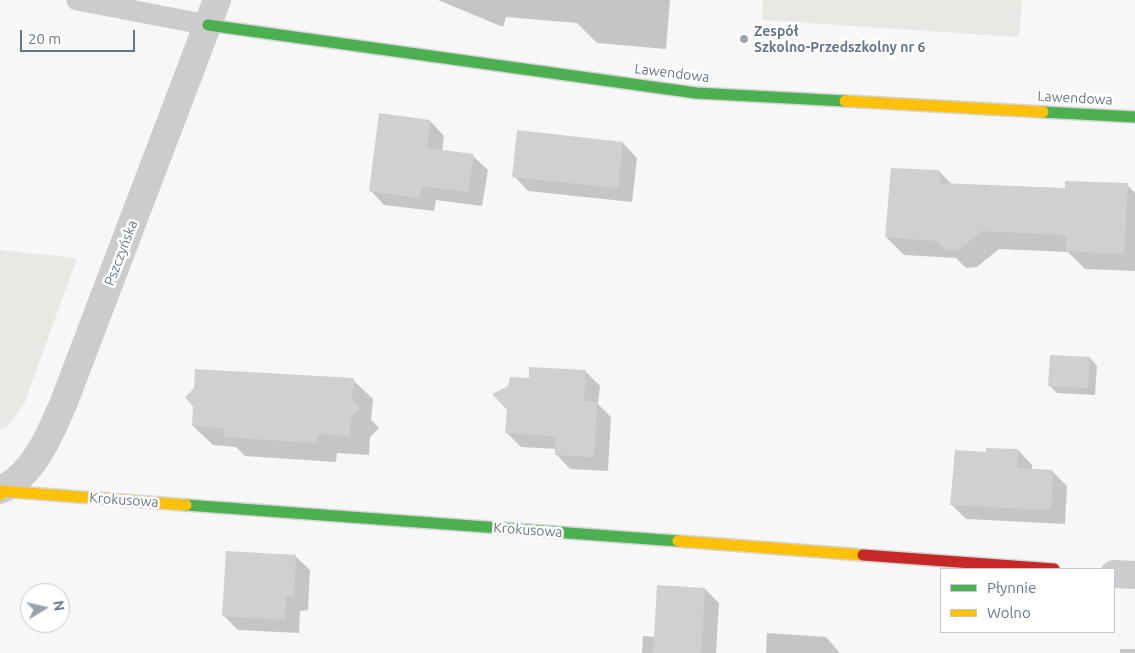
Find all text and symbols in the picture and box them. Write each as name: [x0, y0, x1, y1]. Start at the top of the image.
scale bar: [22, 20, 138, 52]
place label: Zespół Szkolno-Przedszkolny nr 6: [754, 23, 925, 56]
text: 20 m: [28, 30, 61, 47]
marker: Zespół Szkolno-Przedszkolny nr 6: [738, 33, 750, 45]
street label: Lawendowa: [634, 60, 710, 86]
street label: Lawendowa: [1037, 88, 1113, 108]
street label: Pszczyńska: [101, 218, 141, 288]
street label: Krokusowa: [89, 489, 159, 511]
street label: Krokusowa: [493, 519, 563, 541]
legend: [940, 568, 1115, 633]
text: Płynnie: [987, 579, 1036, 596]
north arrow: [20, 583, 70, 633]
text: N: [50, 599, 68, 612]
text: Wolno: [987, 604, 1031, 621]

